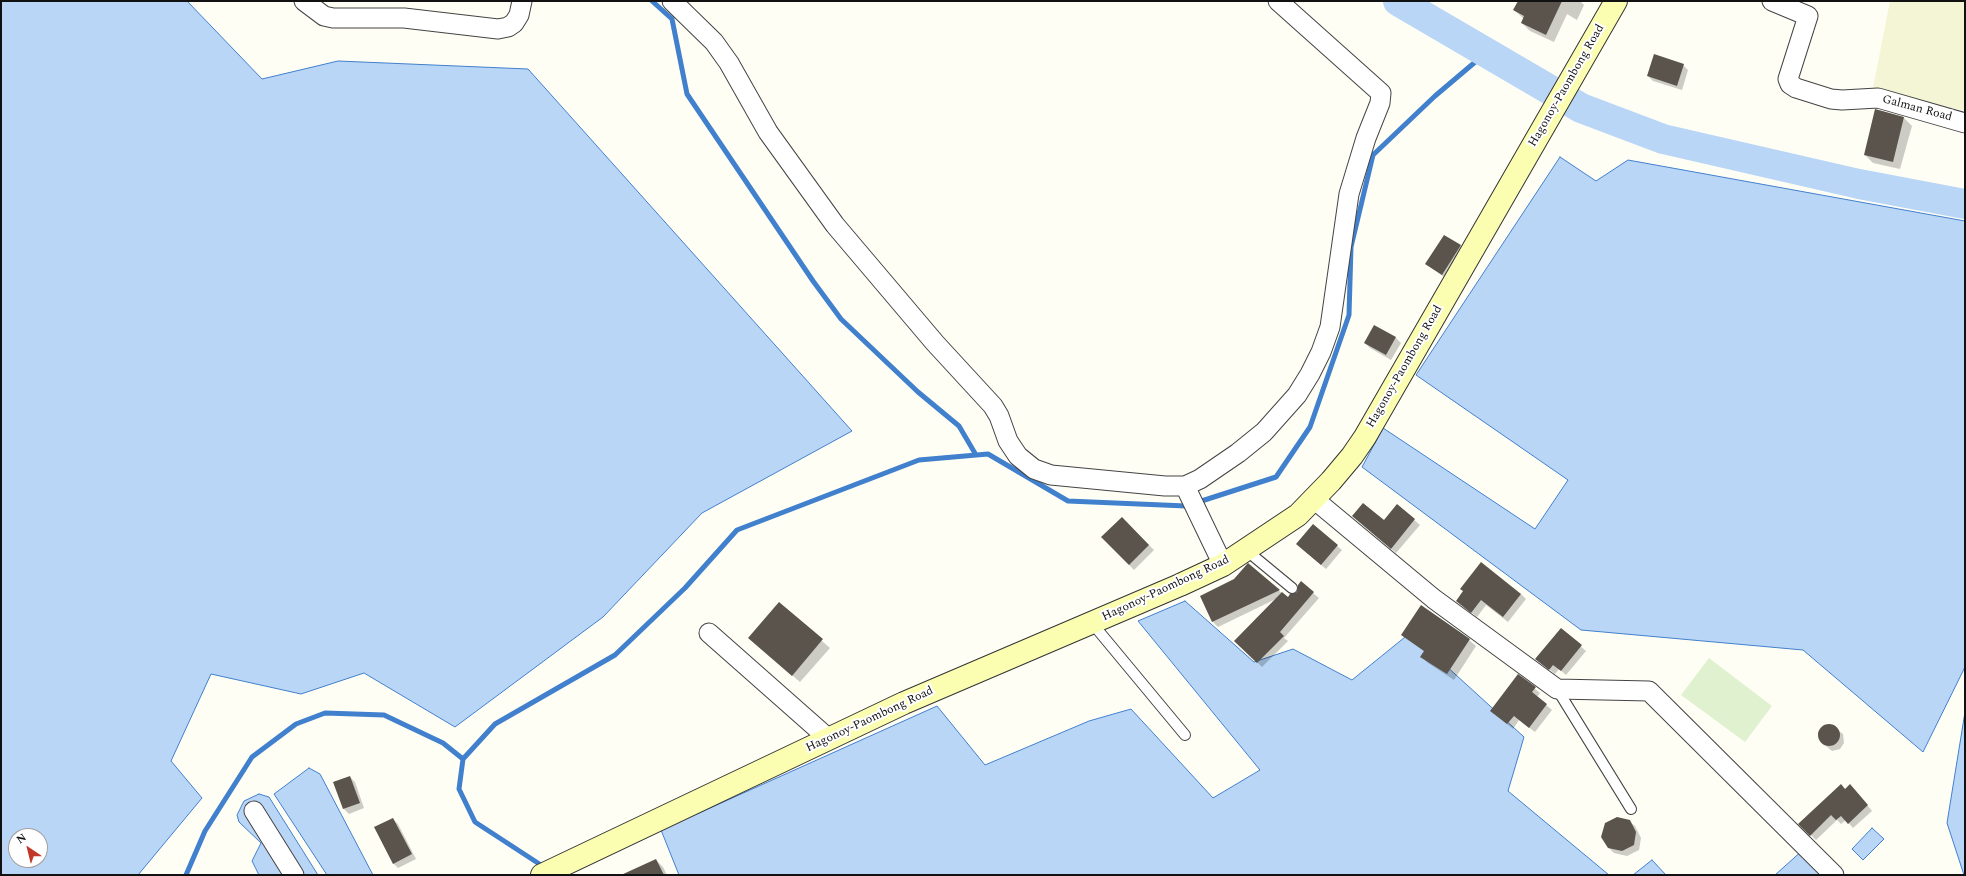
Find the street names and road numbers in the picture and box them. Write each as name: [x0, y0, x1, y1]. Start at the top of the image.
street label: Hagonoy-Paombong Road: [1526, 22, 1608, 150]
street label: Galman Road: [1881, 93, 1953, 125]
street label: Hagonoy-Paombong Road: [1364, 303, 1446, 431]
street label: Hagonoy-Paombong Road: [1100, 553, 1232, 625]
street label: Hagonoy-Paombong Road: [804, 684, 936, 756]

